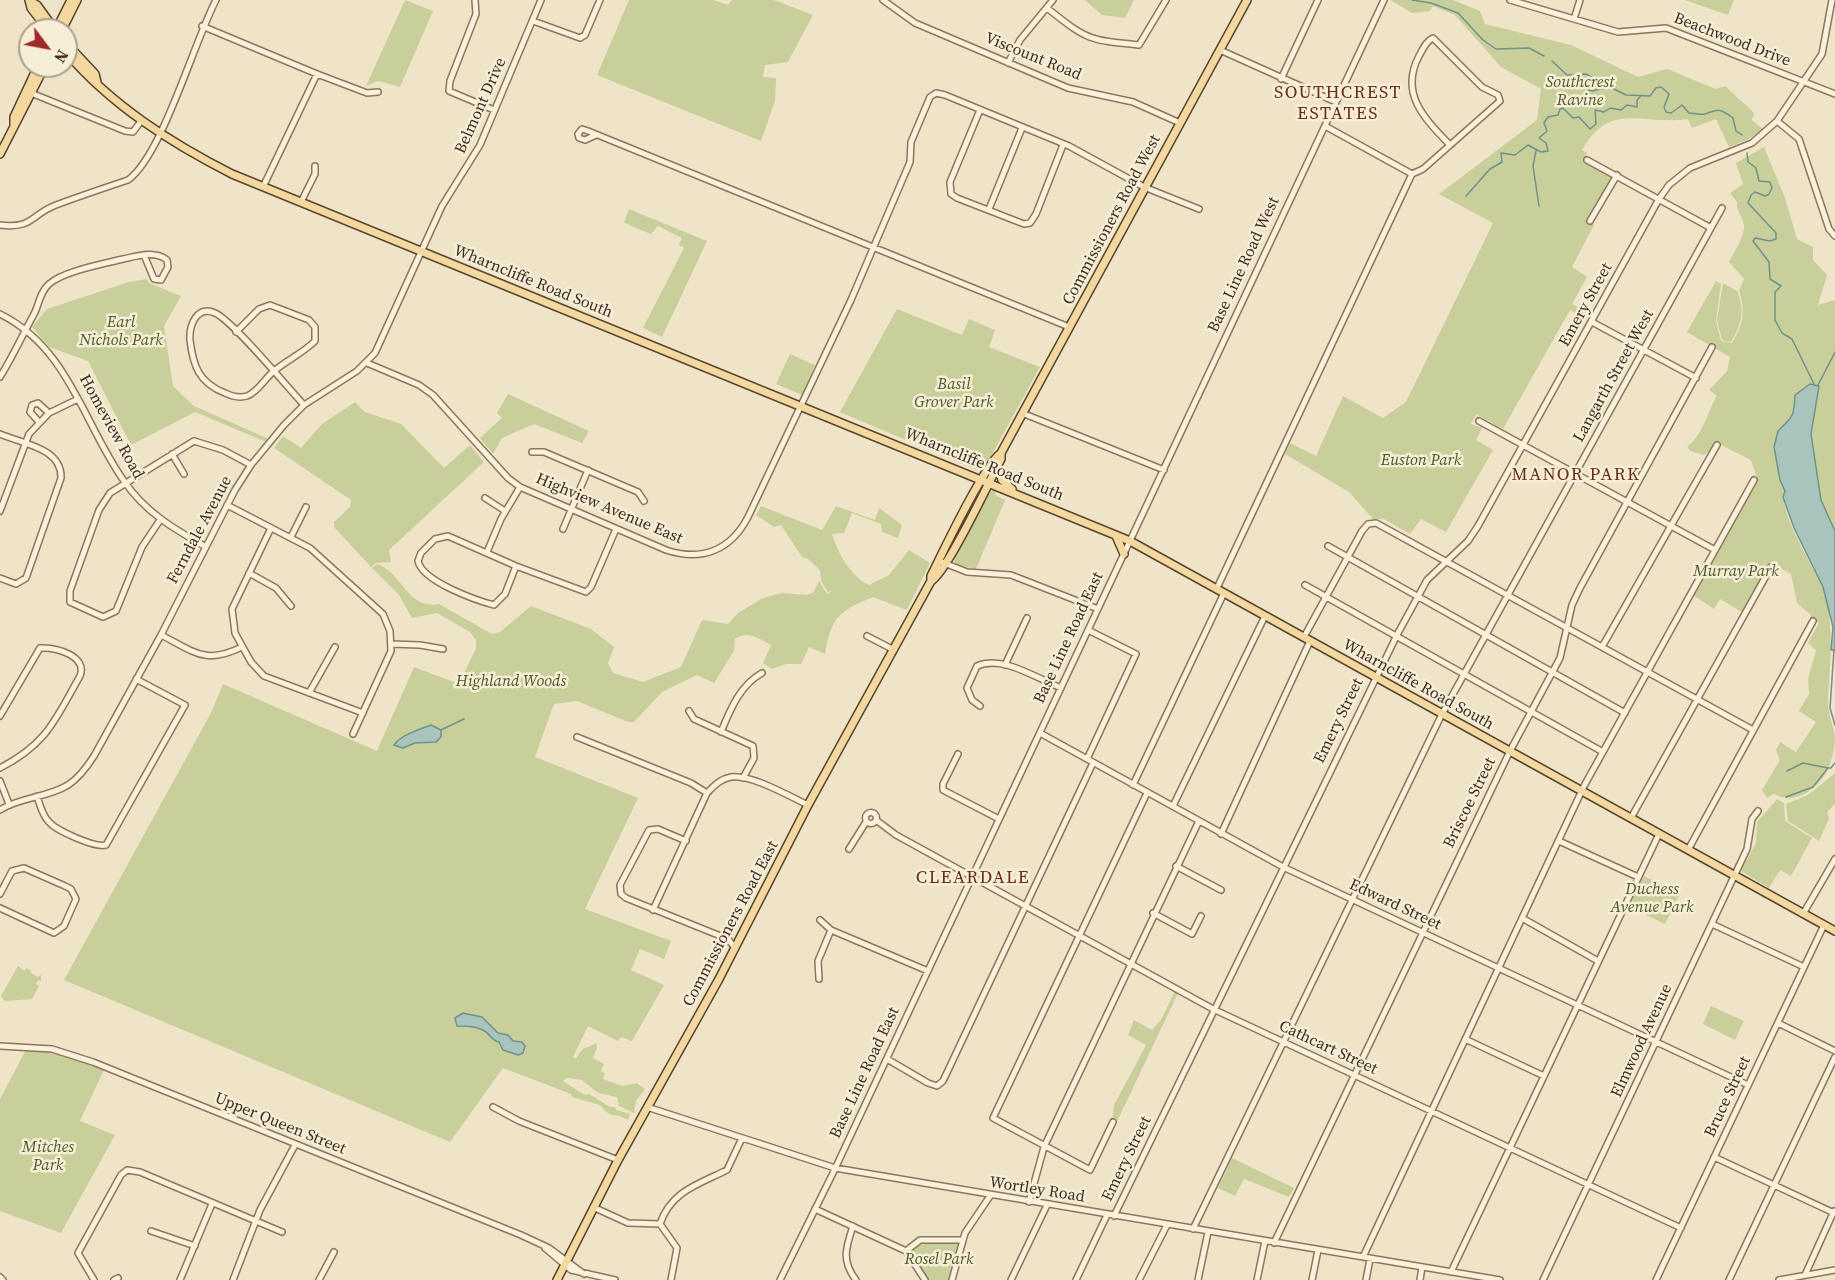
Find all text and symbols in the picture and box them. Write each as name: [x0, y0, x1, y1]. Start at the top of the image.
street label: Beachwood Drive: [1671, 9, 1793, 71]
north arrow: [18, 18, 78, 78]
street label: Viscount Road: [982, 29, 1084, 85]
text: N: [49, 46, 74, 67]
street label: Belmont Drive: [451, 55, 511, 157]
park label: Southcrest Ravine: [1546, 73, 1614, 111]
district label: SOUTHCREST ESTATES: [1274, 82, 1402, 124]
street label: Commissioners Road West: [1059, 132, 1165, 308]
street label: Base Line Road West: [1204, 194, 1284, 336]
street label: Wharncliffe Road South: [451, 241, 615, 323]
street label: Emery Street: [1555, 260, 1617, 350]
street label: Langarth Street West: [1570, 306, 1658, 446]
park label: Earl Nichols Park: [79, 313, 163, 351]
street label: Homeview Road: [74, 371, 148, 483]
park label: Basil Grover Park: [914, 375, 994, 413]
street label: Wharncliffe Road South: [902, 424, 1066, 506]
park label: Euston Park: [1381, 451, 1461, 471]
district label: MANOR PARK: [1511, 464, 1641, 486]
street label: Highview Avenue East: [533, 469, 685, 549]
street label: Ferndale Avenue: [163, 473, 237, 587]
park label: Murray Park: [1693, 562, 1779, 582]
street label: Base Line Road East: [1030, 569, 1108, 707]
street label: Wharncliffe Road South: [1339, 635, 1497, 735]
park label: Highland Woods: [456, 672, 566, 692]
street label: Emery Street: [1310, 675, 1368, 767]
street label: Briscoe Street: [1440, 755, 1500, 851]
street label: Commissioners Road East: [679, 838, 783, 1010]
district label: CLEARDALE: [916, 867, 1030, 889]
street label: Edward Street: [1346, 875, 1444, 935]
park label: Duchess Avenue Park: [1611, 880, 1693, 918]
street label: Elmwood Avenue: [1607, 981, 1677, 1101]
street label: Base Line Road East: [826, 1004, 904, 1142]
street label: Cathcart Street: [1276, 1017, 1380, 1079]
street label: Bruce Street: [1701, 1053, 1755, 1141]
street label: Upper Queen Street: [212, 1089, 348, 1159]
street label: Emery Street: [1098, 1113, 1156, 1205]
park label: Mitches Park: [22, 1138, 74, 1176]
street label: Wortley Road: [988, 1173, 1086, 1207]
park label: Rosel Park: [905, 1250, 973, 1270]

